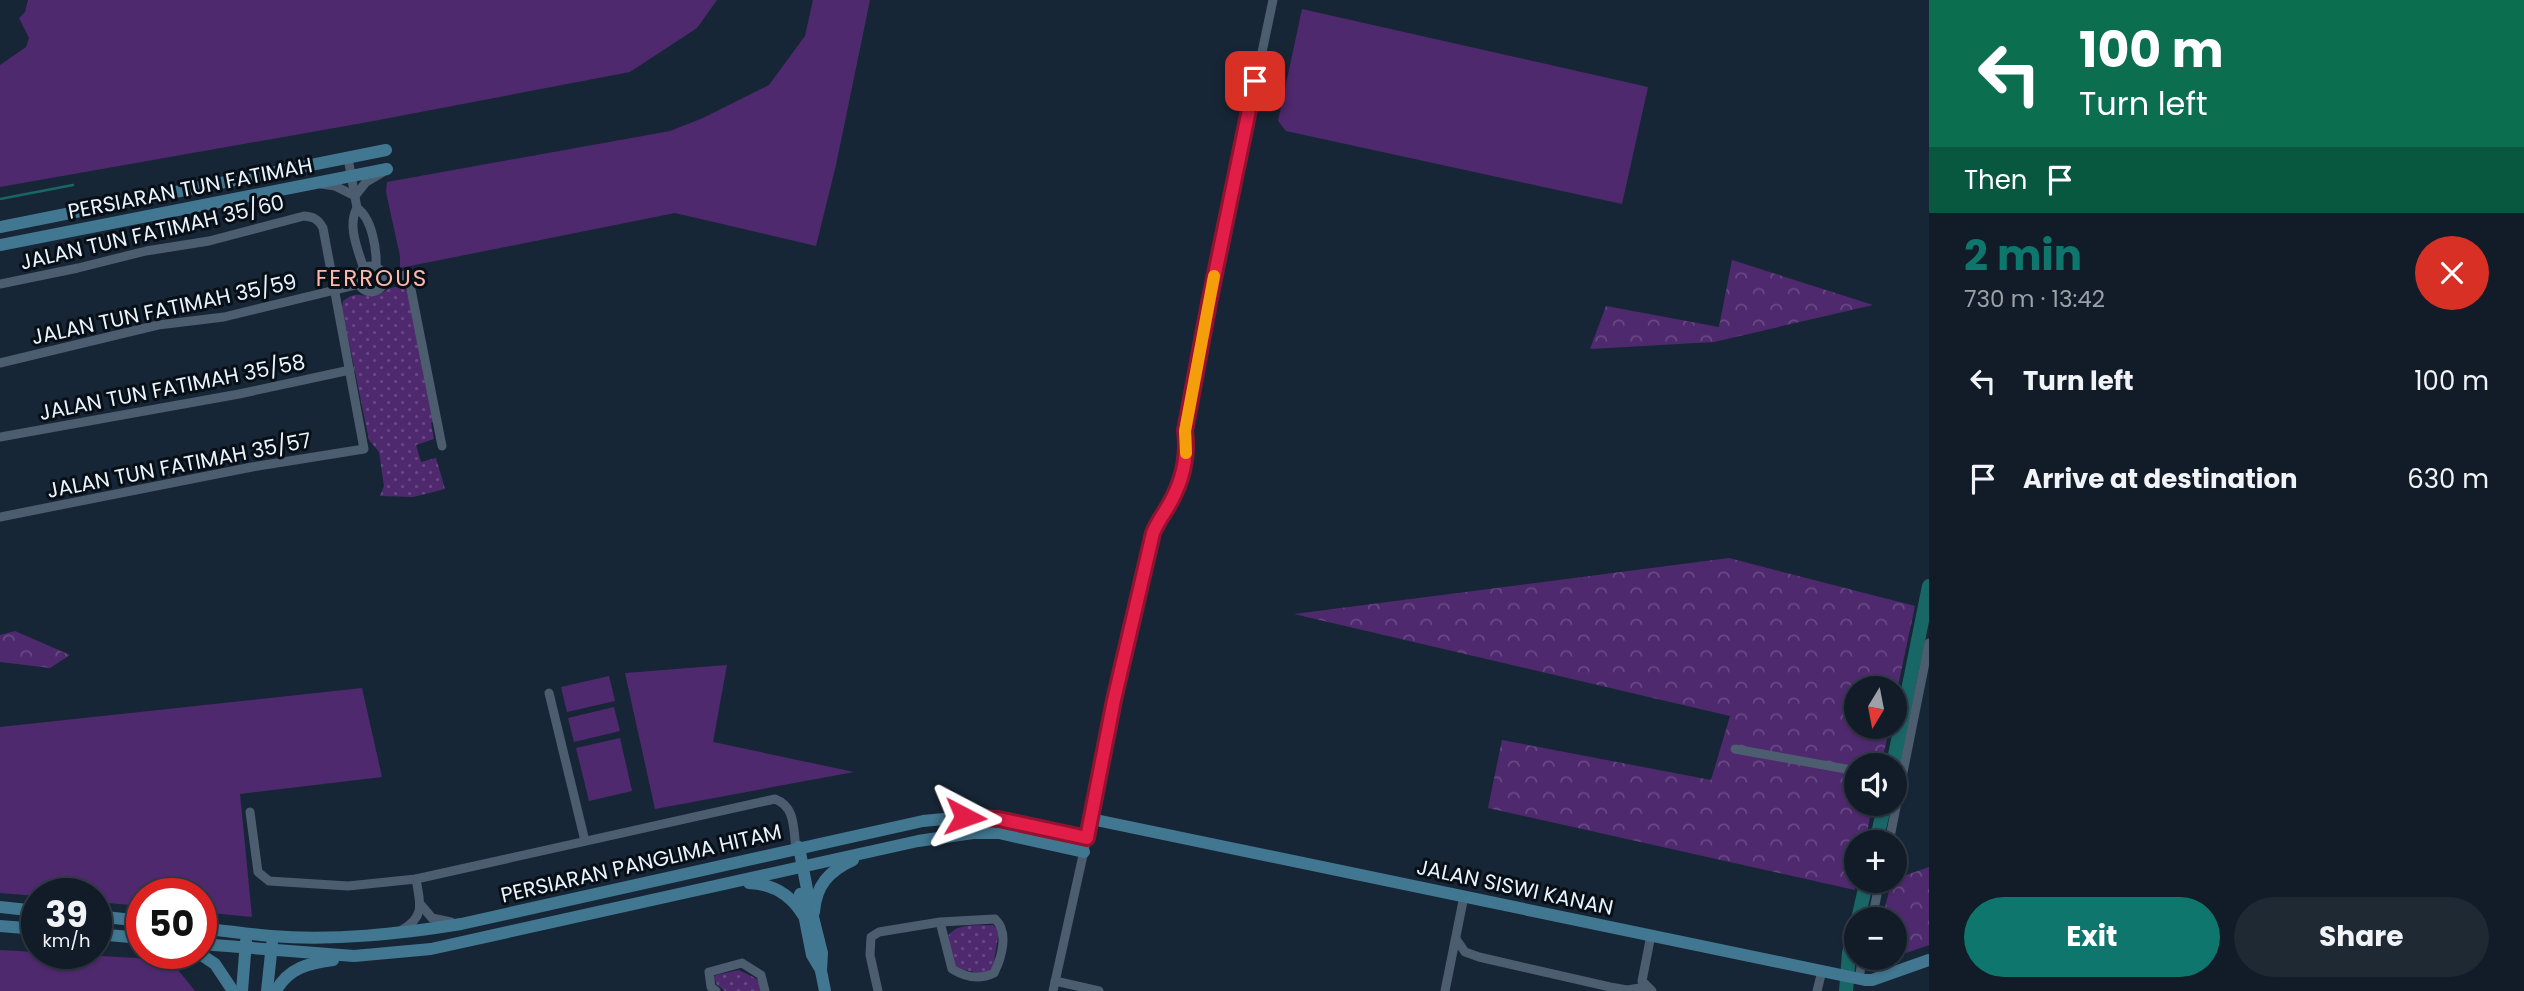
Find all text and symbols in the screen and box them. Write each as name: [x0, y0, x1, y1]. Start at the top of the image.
text: 100 m: [2079, 16, 2224, 84]
icon: left: [1964, 28, 2055, 119]
pin: [1225, 51, 1285, 111]
icon: arrive: [1236, 62, 1274, 100]
text: Turn left: [2079, 81, 2208, 126]
street label: PERSIARAN TUN FATIMAH: [65, 150, 315, 226]
icon: arrive: [2041, 161, 2079, 199]
text: Then: [1964, 162, 2027, 198]
street label: JALAN TUN FATIMAH 35/60: [17, 187, 287, 277]
text: 2 min: [1964, 226, 2082, 285]
button: close: [2415, 236, 2489, 310]
district label: FERROUS: [316, 262, 428, 294]
street label: JALAN TUN FATIMAH 35/59: [29, 267, 299, 351]
text: 730 m · 13:42: [1964, 283, 2105, 315]
street label: JALAN TUN FATIMAH 35/58: [37, 347, 307, 427]
icon: left: [1964, 362, 2002, 400]
text: Turn left: [2023, 363, 2134, 399]
text: 100 m: [2414, 363, 2489, 399]
street label: JALAN TUN FATIMAH 35/57: [44, 425, 314, 505]
icon: arrive: [1964, 460, 2002, 498]
text: Arrive at destination: [2023, 461, 2298, 497]
text: 630 m: [2407, 461, 2489, 497]
north arrow: [1844, 676, 1908, 738]
map controls: [1844, 676, 1907, 970]
button: sound: [1844, 753, 1907, 816]
position arrow: [928, 780, 1002, 854]
street label: PERSIARAN PANGLIMA HITAM: [498, 817, 784, 909]
button: +: [1844, 830, 1907, 893]
street label: JALAN SISWI KANAN: [1414, 852, 1616, 922]
speed limit sign: 50: [126, 878, 217, 969]
text: 39: [45, 890, 88, 939]
button: Exit: [1964, 897, 2220, 977]
button: Share: [2234, 897, 2489, 977]
button: −: [1844, 907, 1907, 970]
text: km/h: [43, 928, 90, 953]

